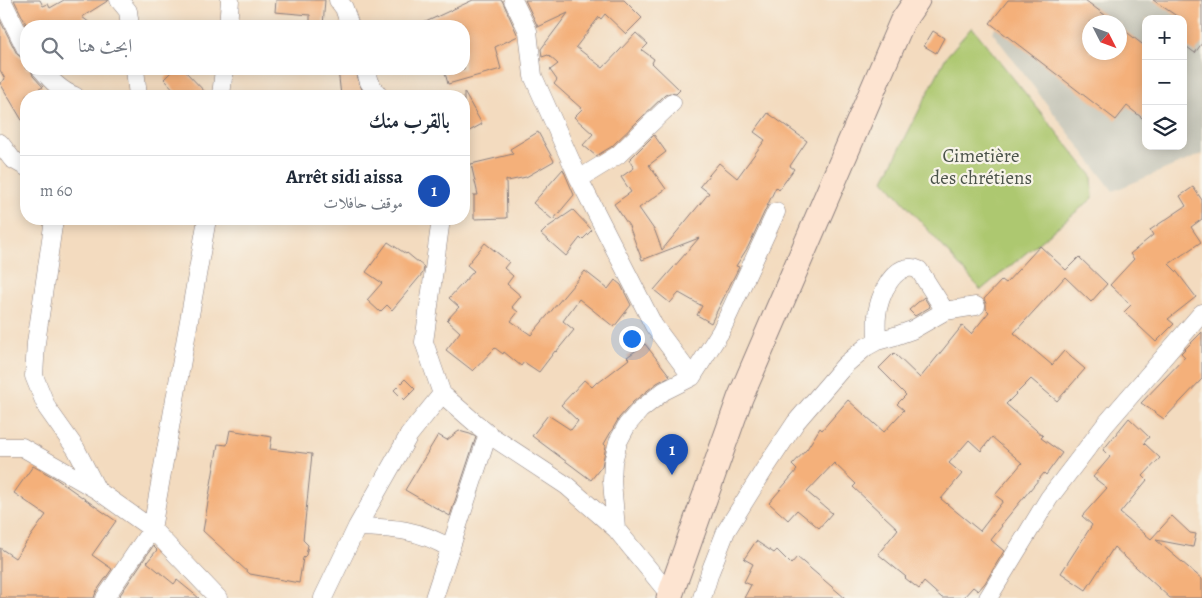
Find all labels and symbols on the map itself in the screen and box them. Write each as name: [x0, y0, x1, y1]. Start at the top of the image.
north arrow: [1082, 15, 1127, 60]
park label: Cimetière des chrétiens: [930, 143, 1032, 191]
your location: [619, 326, 645, 352]
pin: 1: [656, 434, 688, 475]

